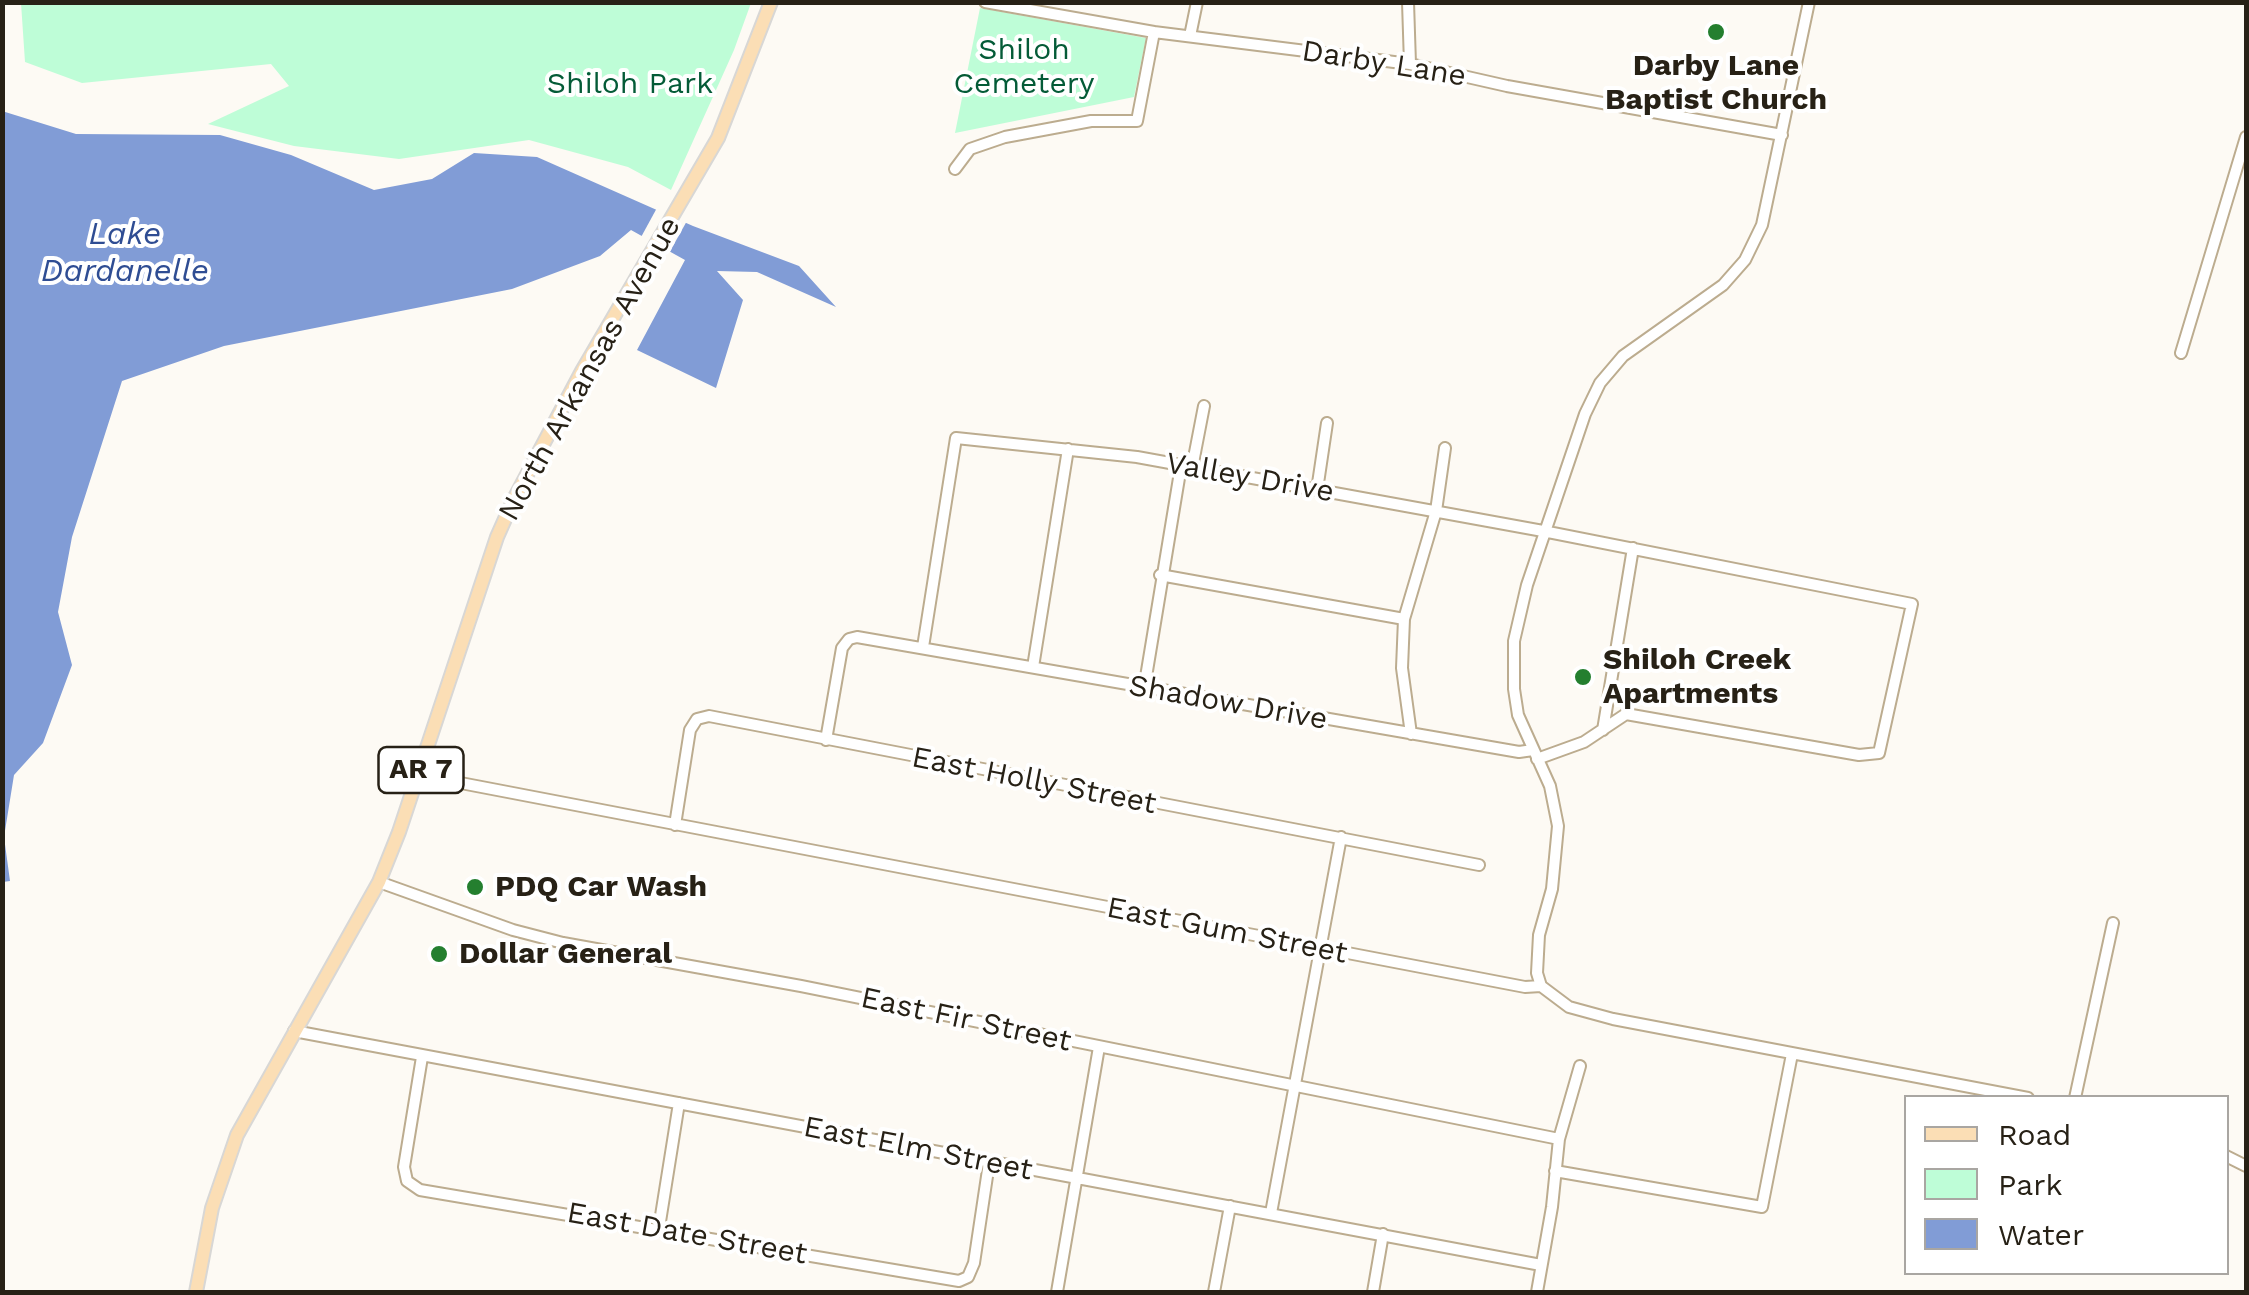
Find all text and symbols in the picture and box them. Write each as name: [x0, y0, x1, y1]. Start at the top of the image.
marker: Darby Lane Baptist Church: [1705, 21, 1727, 43]
park label: Shiloh Cemetery: [954, 32, 1094, 102]
street label: Darby Lane: [1299, 33, 1469, 95]
place label: Darby Lane Baptist Church: [1605, 48, 1827, 118]
park label: Shiloh Park: [547, 66, 713, 102]
street label: North Arkansas Avenue: [491, 211, 689, 527]
water label: Lake Dardanelle: [41, 216, 209, 291]
street label: Valley Drive: [1163, 446, 1337, 510]
place label: Shiloh Creek Apartments: [1603, 642, 1791, 712]
marker: Shiloh Creek Apartments: [1572, 666, 1594, 688]
street label: Shadow Drive: [1126, 668, 1330, 738]
street label: East Holly Street: [909, 740, 1159, 822]
road number: AR 7: [378, 747, 464, 793]
place label: PDQ Car Wash: [495, 869, 707, 905]
marker: PDQ Car Wash: [464, 876, 486, 898]
street label: East Gum Street: [1104, 890, 1350, 972]
place label: Dollar General: [459, 936, 672, 972]
marker: Dollar General: [428, 943, 450, 965]
street label: East Fir Street: [858, 980, 1074, 1060]
legend: [1904, 1095, 2229, 1275]
street label: East Elm Street: [801, 1109, 1035, 1189]
text: Road: [1998, 1117, 2071, 1152]
text: Park: [1998, 1167, 2063, 1202]
street label: East Date Street: [564, 1195, 810, 1273]
text: Water: [1998, 1217, 2084, 1252]

